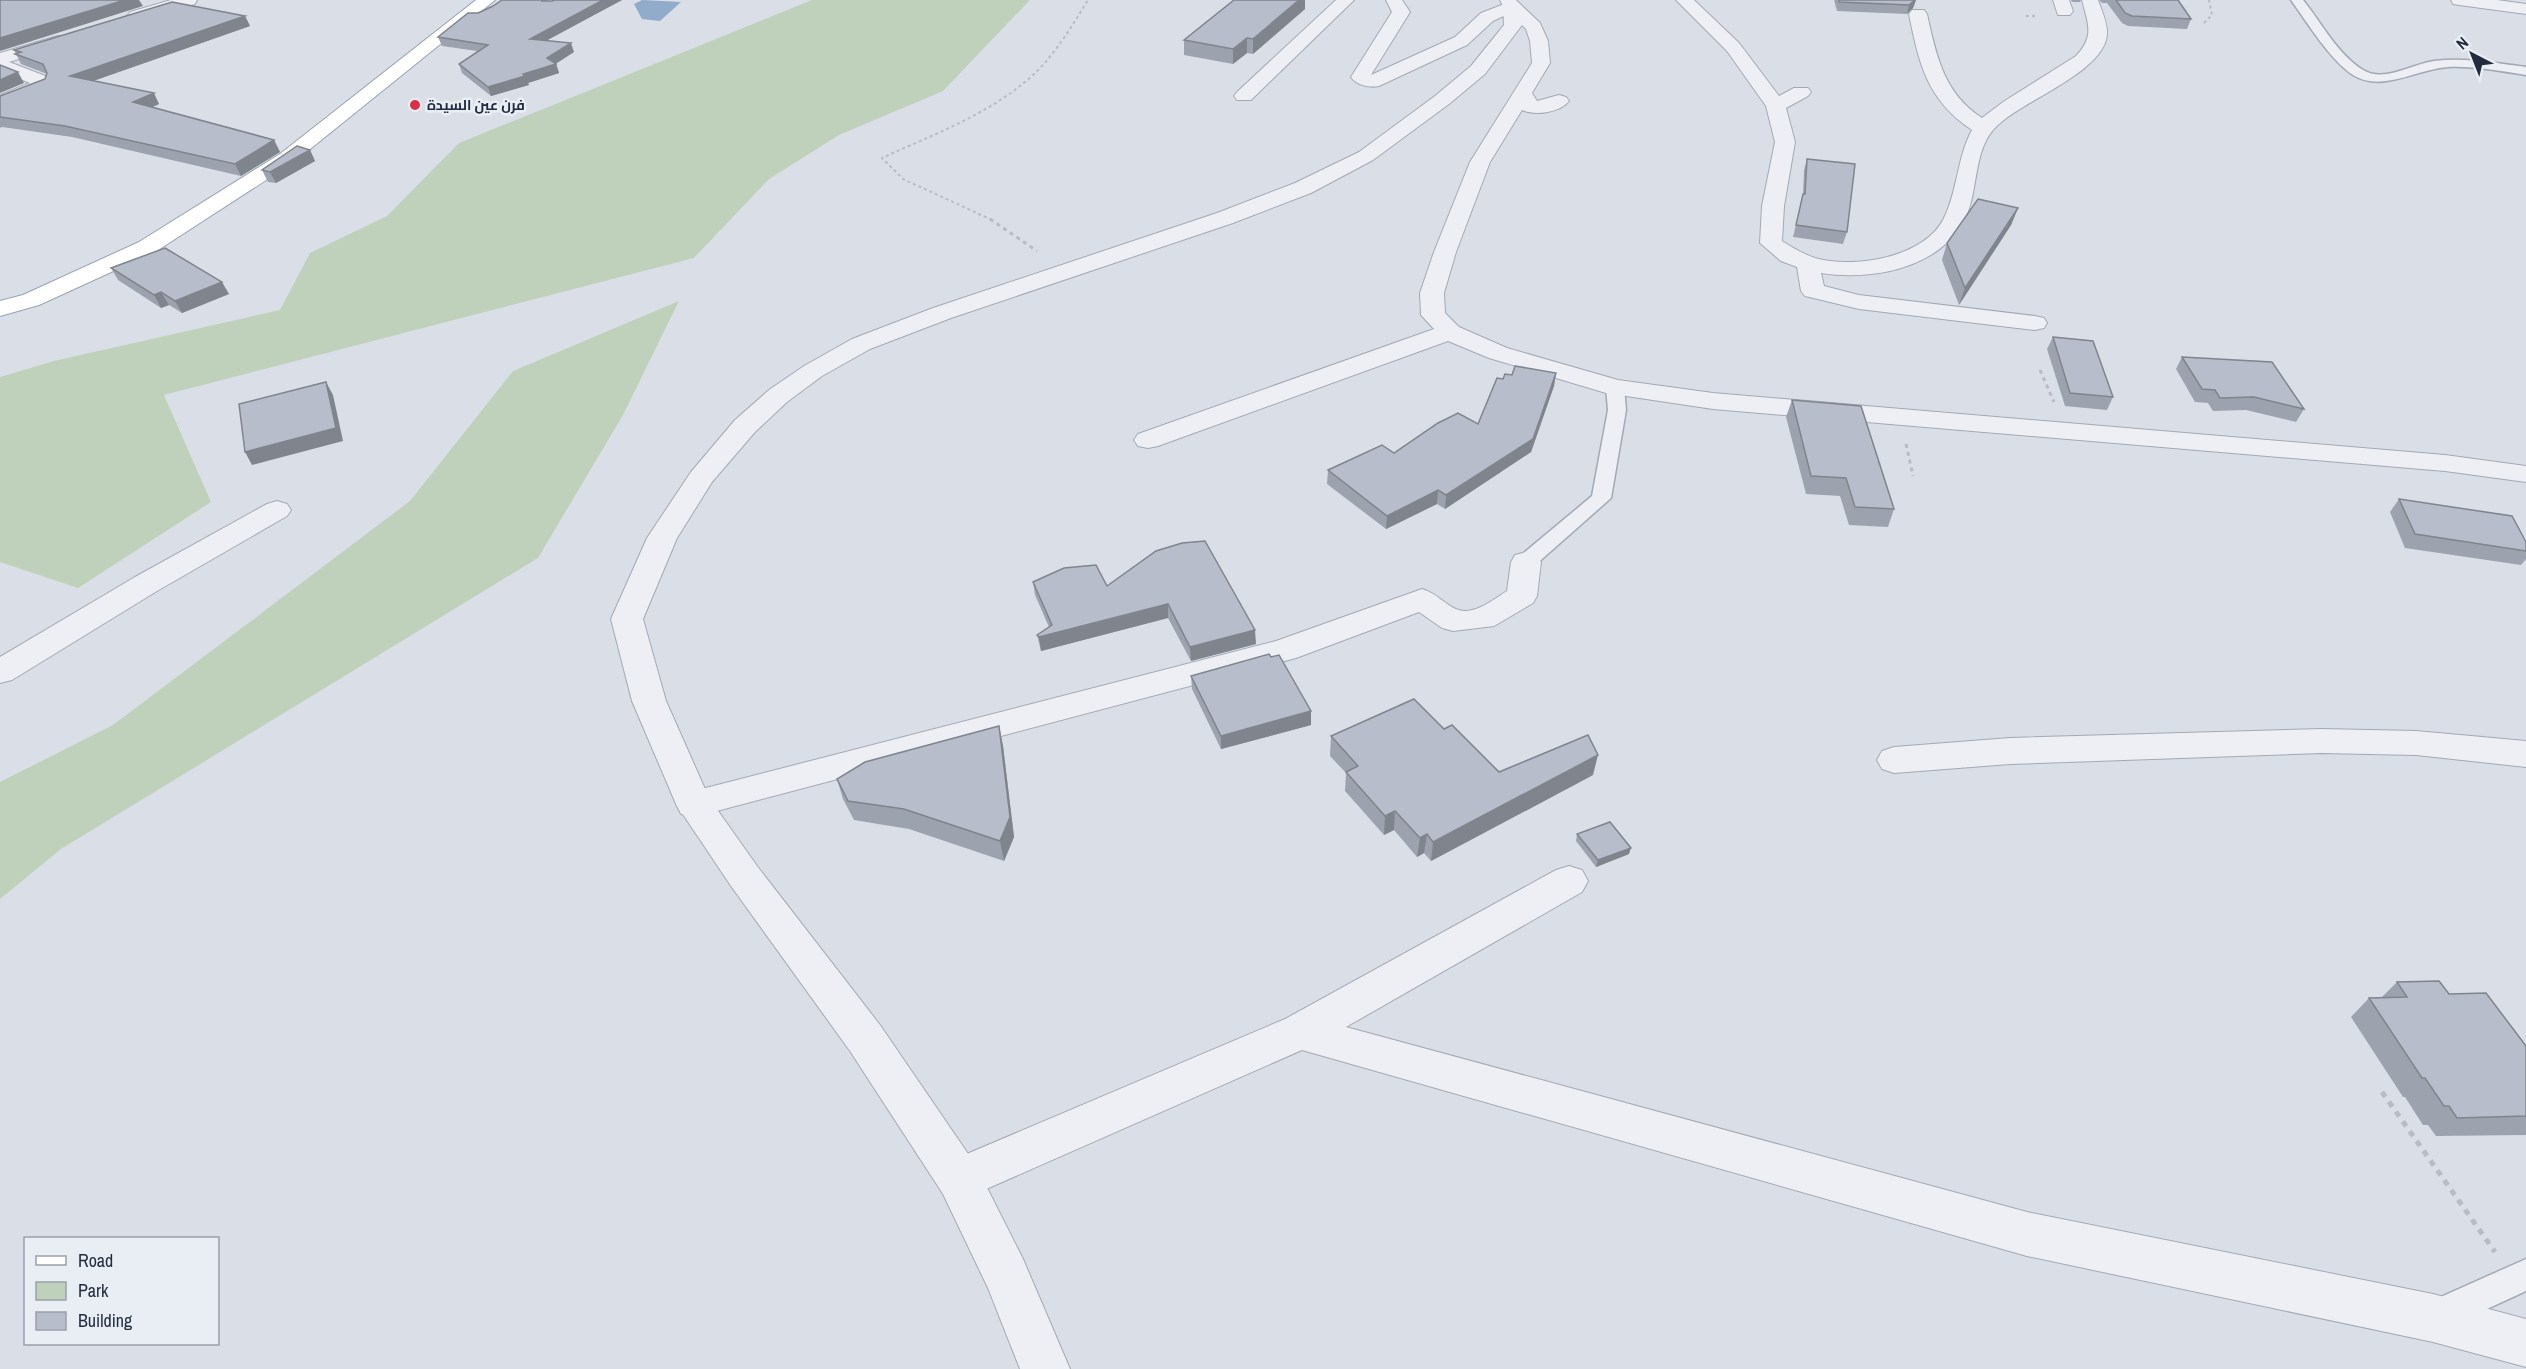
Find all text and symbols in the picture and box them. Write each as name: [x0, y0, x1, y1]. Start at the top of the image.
north arrow: [2442, 24, 2502, 84]
text: N: [2451, 32, 2473, 54]
place label: فرن عين السيدة: [427, 96, 525, 114]
marker: فرن عين السيدة: [408, 98, 422, 112]
legend: [24, 1237, 219, 1345]
text: Road: [78, 1248, 113, 1273]
text: Park: [78, 1278, 109, 1303]
text: Building: [78, 1308, 133, 1333]

